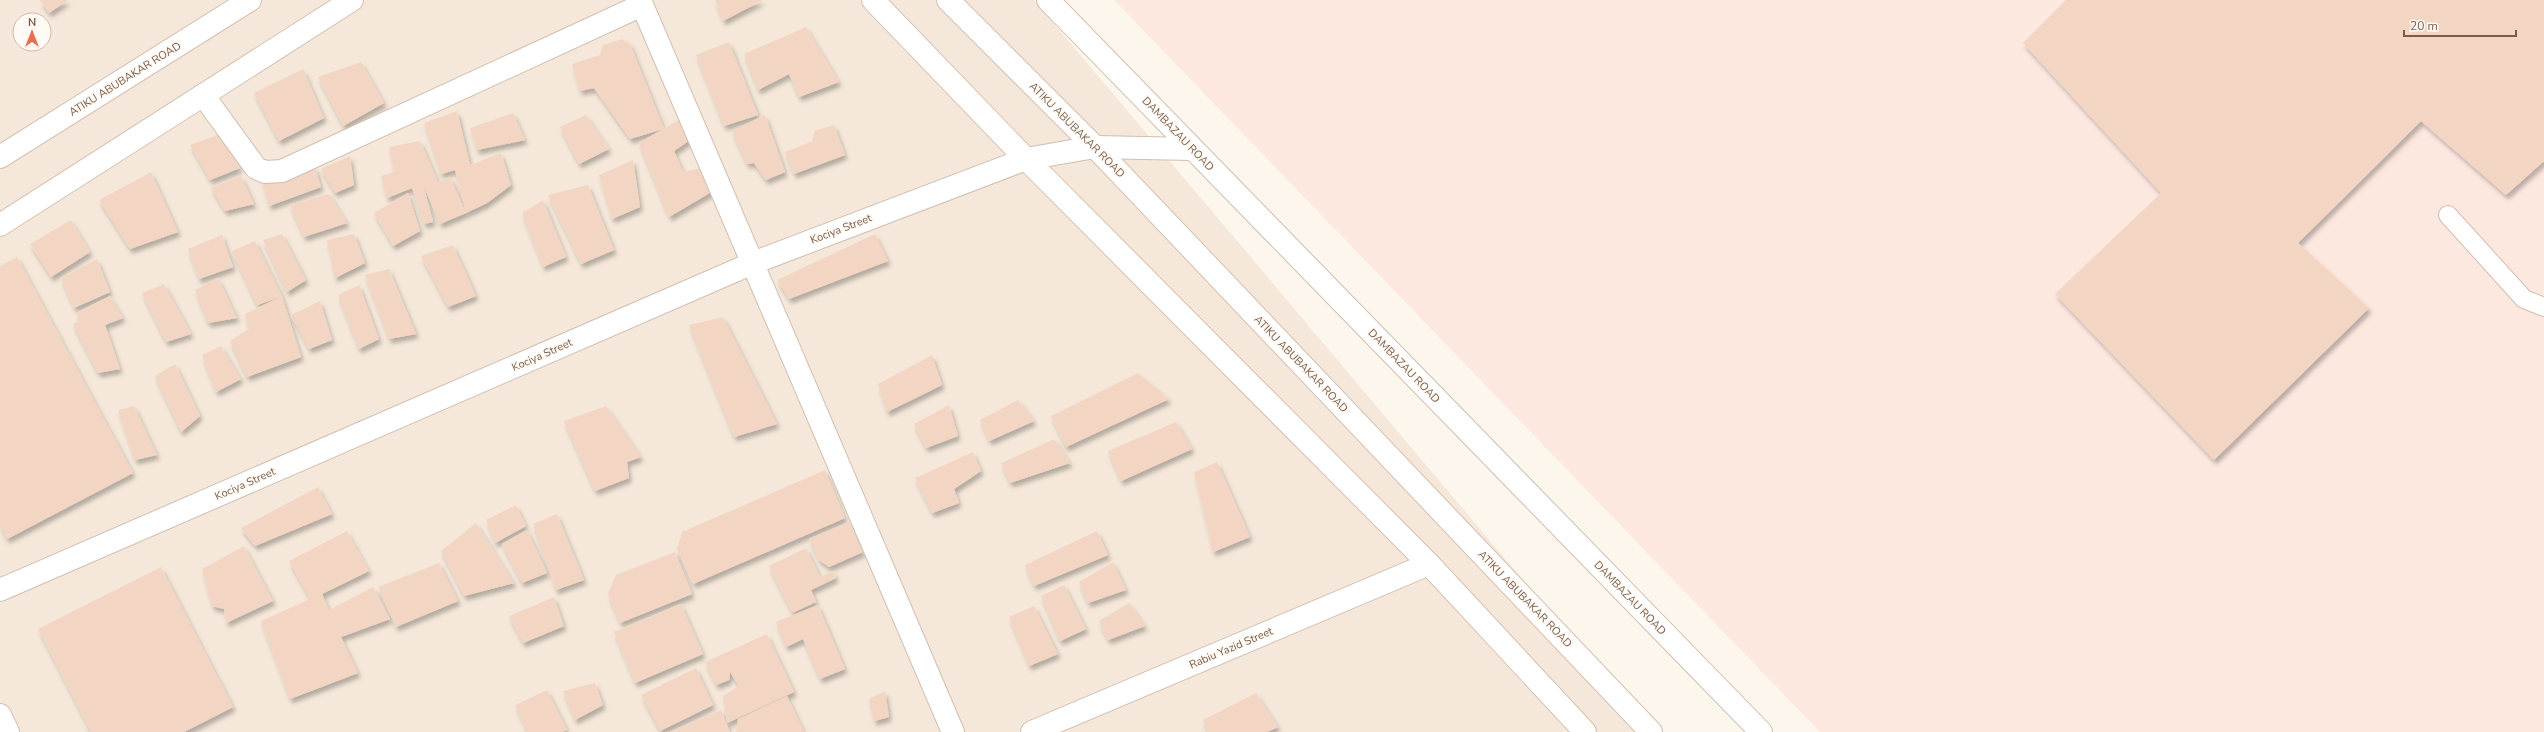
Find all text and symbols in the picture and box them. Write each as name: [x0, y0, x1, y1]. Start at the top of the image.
north arrow: [12, 12, 52, 52]
scale bar: [2404, 12, 2516, 38]
text: N: [28, 15, 36, 30]
text: 20 m: [2410, 18, 2438, 34]
street label: ATIKU ABUBAKAR ROAD: [66, 38, 184, 120]
street label: ATIKU ABUBAKAR ROAD: [1026, 79, 1128, 181]
street label: DAMBAZAU ROAD: [1139, 94, 1217, 174]
street label: Kociya Street: [808, 210, 874, 248]
street label: ATIKU ABUBAKAR ROAD: [1251, 312, 1351, 416]
street label: DAMBAZAU ROAD: [1365, 326, 1443, 406]
street label: Kociya Street: [509, 335, 575, 375]
street label: Kociya Street: [212, 464, 278, 504]
street label: ATIKU ABUBAKAR ROAD: [1475, 547, 1575, 651]
street label: DAMBAZAU ROAD: [1591, 558, 1669, 638]
street label: Rabiu Yazid Street: [1187, 624, 1275, 672]

